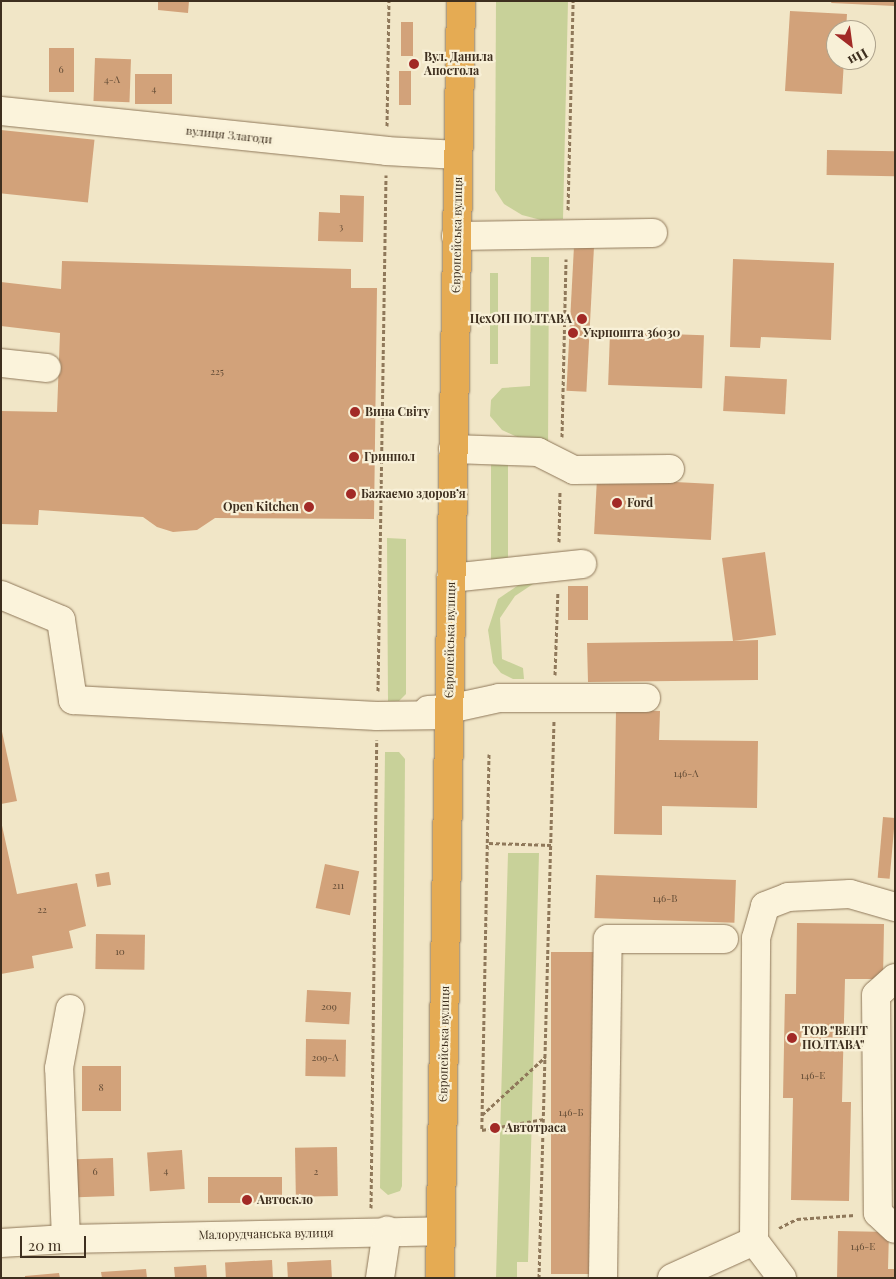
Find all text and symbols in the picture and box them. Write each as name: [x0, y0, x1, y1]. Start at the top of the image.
north arrow: [826, 20, 876, 70]
text: Пн: [845, 44, 872, 71]
place label: Вул. Данила Апостола: [424, 50, 493, 78]
marker: Вул. Данила Апостола: [408, 58, 420, 70]
house number: 6: [58, 64, 64, 76]
house number: 4-А: [104, 74, 120, 86]
house number: 4: [152, 83, 156, 95]
street label: вулиця Злагоди: [185, 123, 273, 147]
street label: Європейська вулиця: [449, 177, 465, 293]
house number: 3: [339, 221, 343, 233]
place label: ЦехОП ПОЛТАВА: [470, 312, 572, 326]
marker: ЦехОП ПОЛТАВА: [576, 313, 588, 325]
place label: Укрпошта 36030: [583, 326, 680, 340]
marker: Укрпошта 36030: [567, 327, 579, 339]
house number: 225: [210, 366, 224, 378]
place label: Вина Світу: [365, 405, 430, 419]
marker: Вина Світу: [349, 406, 361, 418]
place label: Гринпол: [364, 450, 415, 464]
marker: Гринпол: [348, 451, 360, 463]
place label: Бажаємо здоровʼя: [361, 487, 466, 501]
marker: Бажаємо здоровʼя: [345, 488, 357, 500]
place label: Ford: [627, 496, 653, 510]
marker: Ford: [611, 497, 623, 509]
place label: Open Kitchen: [223, 500, 299, 514]
marker: Open Kitchen: [303, 501, 315, 513]
street label: Європейська вулиця: [442, 582, 458, 698]
house number: 146-А: [673, 768, 699, 780]
house number: 211: [332, 880, 344, 892]
house number: 146-В: [652, 893, 678, 905]
house number: 22: [37, 904, 47, 916]
house number: 10: [115, 946, 125, 958]
street label: Європейська вулиця: [436, 986, 452, 1102]
house number: 209: [321, 1001, 337, 1013]
place label: ТОВ "ВЕНТ ПОЛТАВА": [802, 1024, 868, 1052]
marker: ТОВ "ВЕНТ ПОЛТАВА": [786, 1032, 798, 1044]
house number: 209-А: [311, 1052, 339, 1064]
house number: 146-Е: [801, 1070, 825, 1082]
house number: 8: [98, 1082, 104, 1094]
house number: 146-Б: [559, 1107, 583, 1119]
place label: Автотраса: [505, 1121, 566, 1135]
marker: Автотраса: [489, 1122, 501, 1134]
house number: 4: [164, 1165, 168, 1177]
house number: 6: [92, 1166, 98, 1178]
house number: 2: [314, 1166, 318, 1178]
place label: Автоскло: [257, 1193, 313, 1207]
marker: Автоскло: [241, 1194, 253, 1206]
scale bar: [22, 1226, 89, 1258]
street label: Малорудчанська вулиця: [198, 1226, 334, 1242]
text: 20 m: [28, 1235, 61, 1255]
house number: 146-Е: [851, 1241, 875, 1253]

